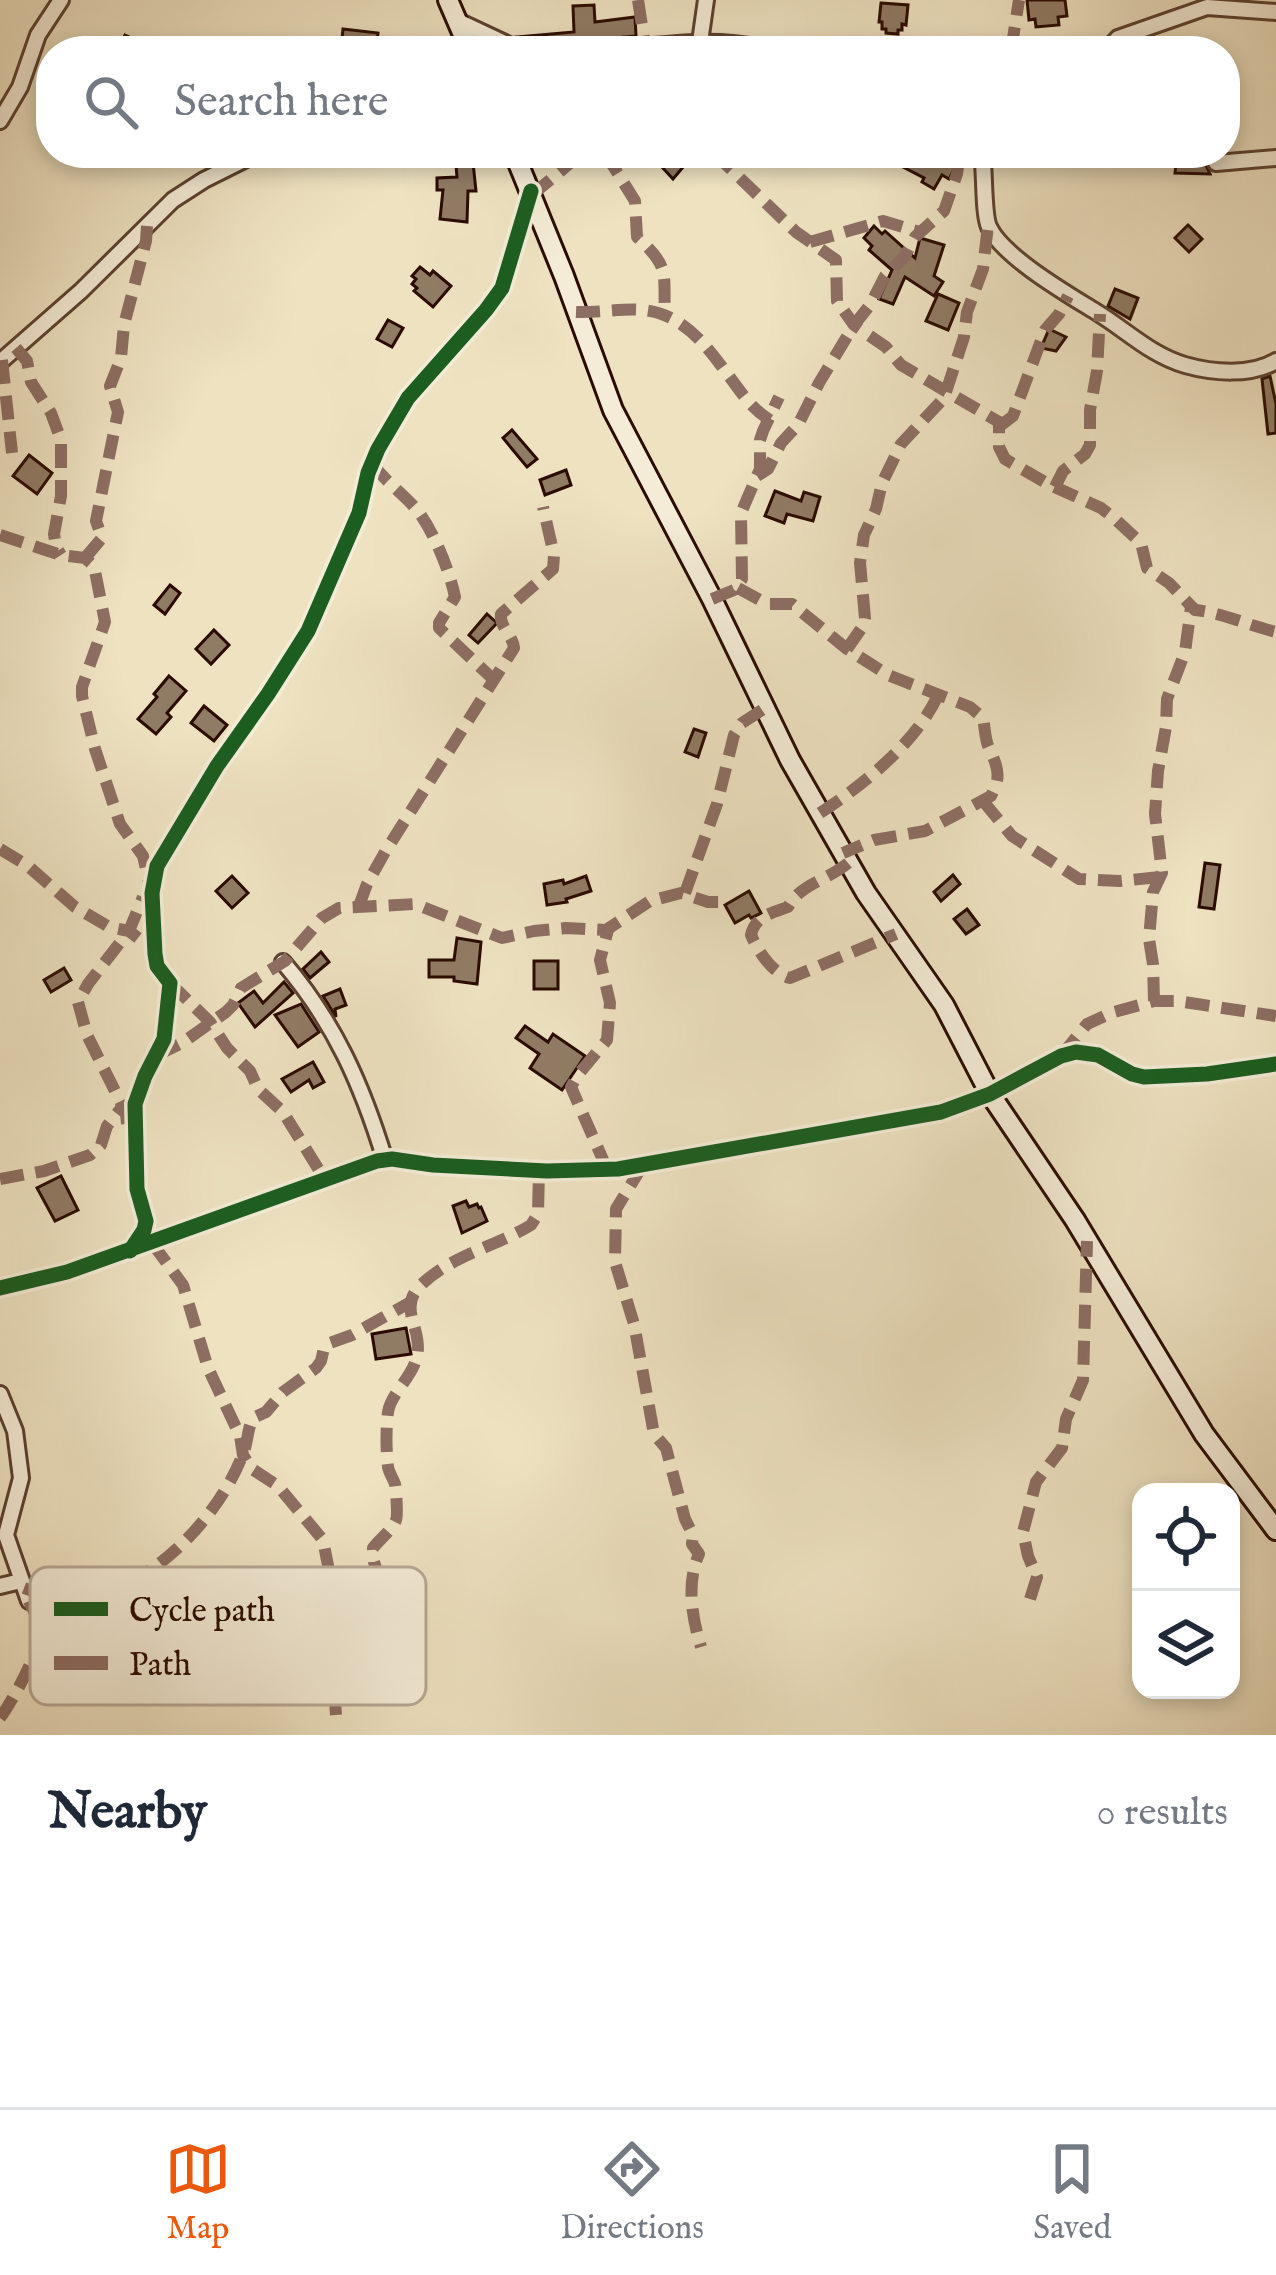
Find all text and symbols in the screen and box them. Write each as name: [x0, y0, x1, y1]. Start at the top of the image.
search box: [36, 36, 1240, 168]
icon: search: [78, 69, 144, 135]
text: Search here: [174, 74, 388, 131]
map controls: [1132, 1483, 1240, 1699]
button: locate: [1132, 1483, 1240, 1591]
legend: [30, 1567, 426, 1705]
text: Cycle path: [129, 1591, 275, 1633]
button: layers: [1132, 1591, 1240, 1699]
text: Path: [129, 1645, 191, 1687]
text: Nearby: [48, 1781, 207, 1846]
text: 0 results: [1096, 1789, 1228, 1838]
tab: Map: [165, 2136, 231, 2250]
tab: Directions: [560, 2136, 704, 2250]
tab: Saved: [1033, 2136, 1111, 2250]

